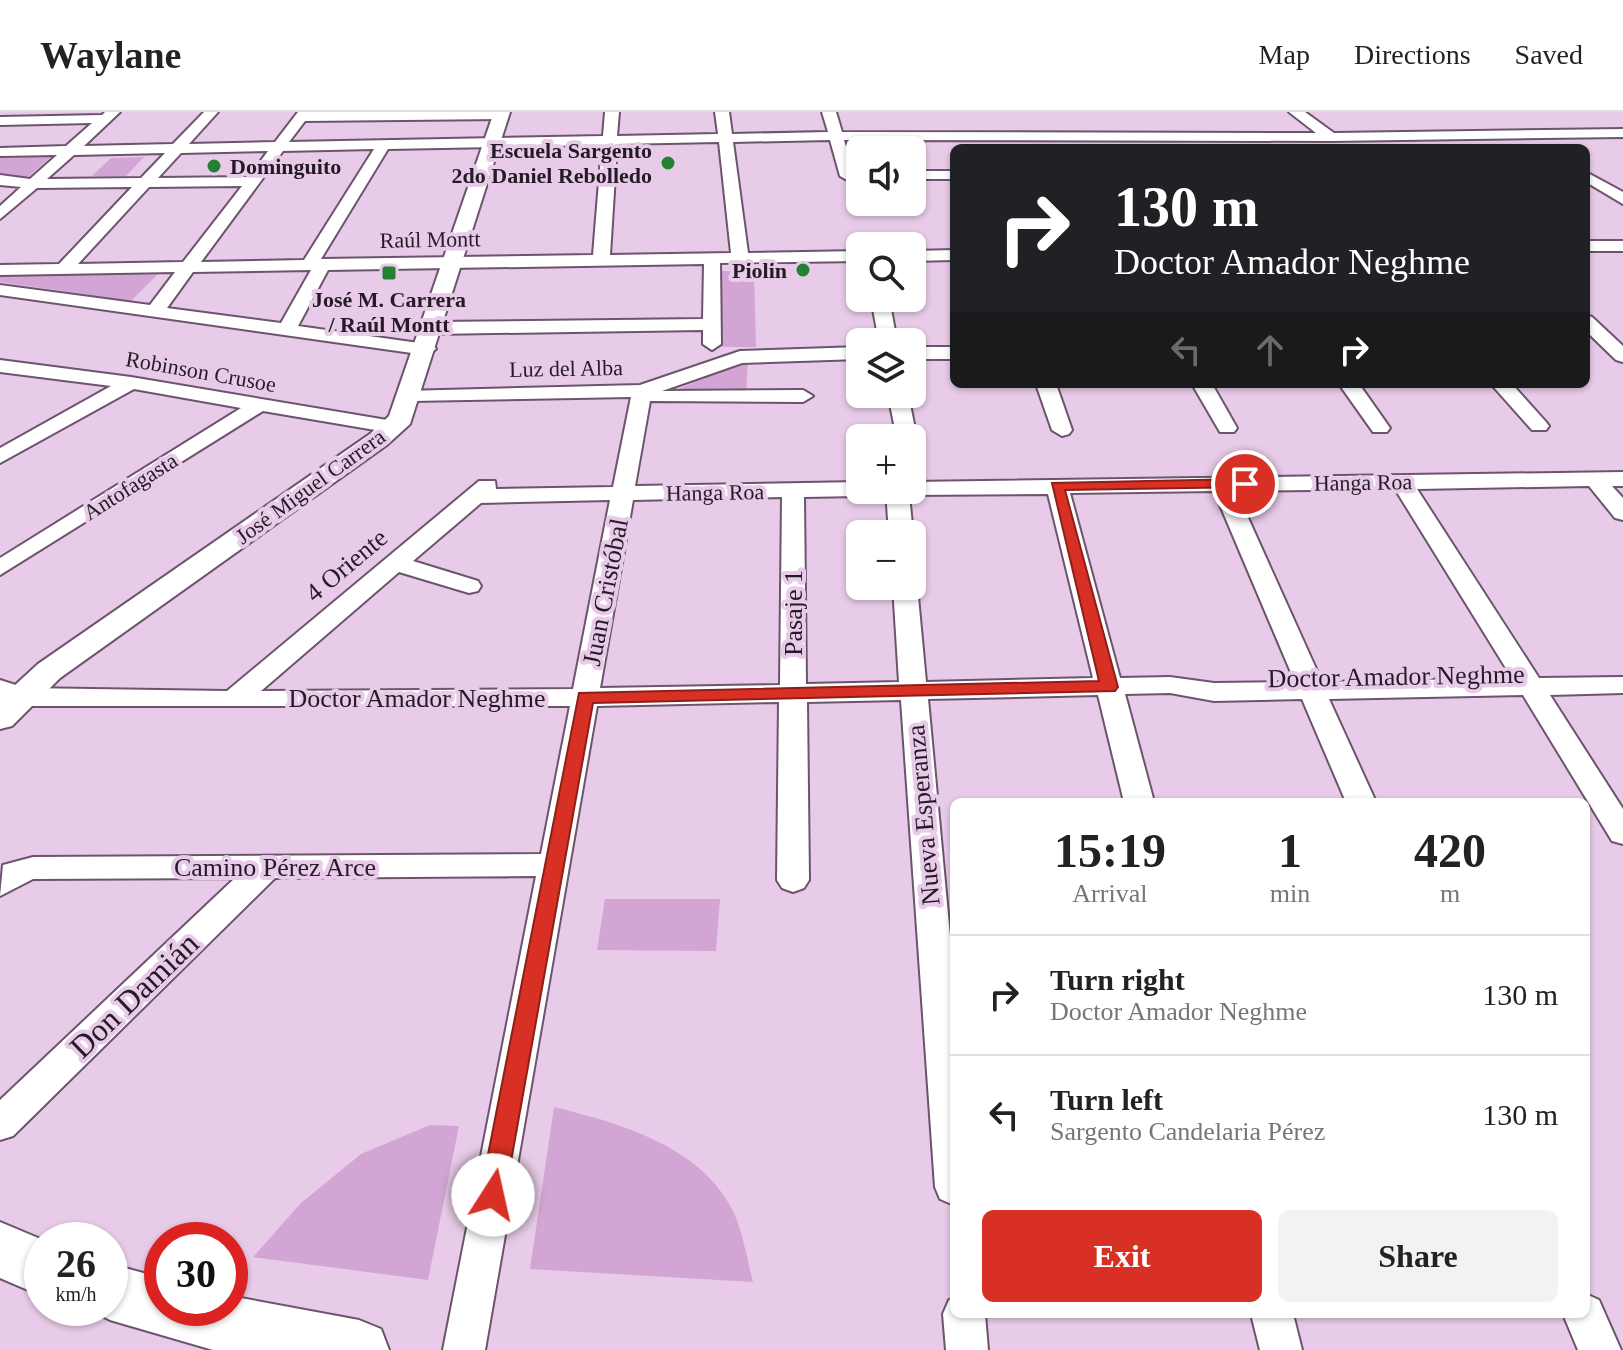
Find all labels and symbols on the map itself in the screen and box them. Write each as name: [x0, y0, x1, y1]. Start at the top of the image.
place label: Escuela Sargento 2do Daniel Rebolledo: [452, 138, 652, 188]
place label: Dominguito: [230, 154, 341, 179]
marker: Escuela Sargento 2do Daniel Rebolledo: [659, 154, 677, 172]
marker: Dominguito: [205, 157, 223, 175]
street label: Raúl Montt: [379, 226, 481, 253]
place label: Piolin: [732, 258, 787, 283]
marker: Piolin: [794, 261, 812, 279]
marker: José M. Carrera / Raúl Montt: [380, 264, 398, 282]
place label: José M. Carrera / Raúl Montt: [312, 287, 466, 337]
street label: Robinson Crusoe: [124, 346, 278, 397]
street label: Luz del Alba: [509, 355, 623, 382]
street label: José Miguel Carrera: [231, 424, 390, 549]
street label: Antofagasta: [79, 448, 182, 525]
pin: [1211, 450, 1279, 518]
street label: Hanga Roa: [1314, 469, 1413, 496]
street label: Hanga Roa: [666, 479, 765, 506]
street label: Juan Cristóbal: [577, 516, 634, 668]
street label: 4 Oriente: [300, 523, 393, 608]
street label: Pasaje 1: [779, 570, 808, 656]
street label: Doctor Amador Neghme: [1267, 660, 1525, 693]
street label: Doctor Amador Neghme: [288, 684, 546, 713]
street label: Nueva Esperanza: [901, 723, 946, 906]
street label: Camino Pérez Arce: [174, 853, 376, 882]
street label: Don Damián: [62, 925, 206, 1065]
position arrow: [451, 1153, 535, 1237]
speed limit sign: 30: [144, 1222, 248, 1326]

